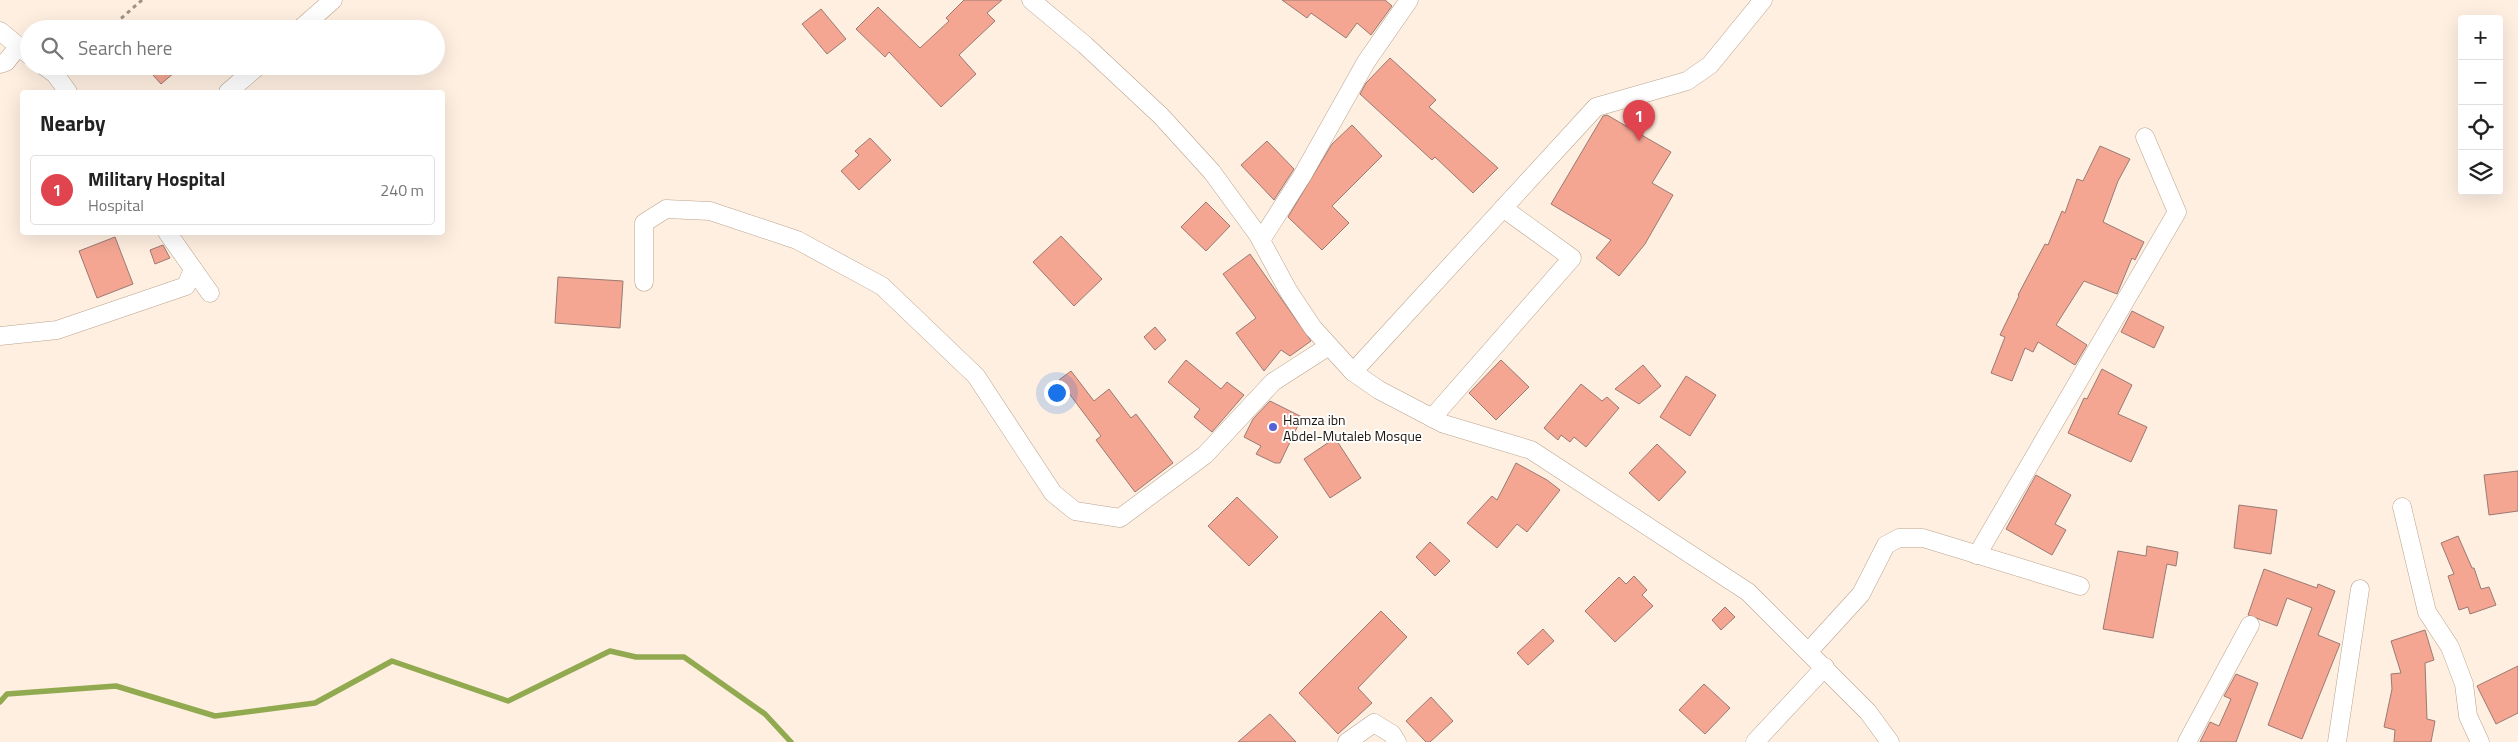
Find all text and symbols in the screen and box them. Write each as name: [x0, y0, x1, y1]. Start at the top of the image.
map controls: [2458, 15, 2503, 195]
button: +: [2458, 15, 2503, 60]
search box: [20, 20, 445, 75]
text: Search here: [78, 33, 172, 62]
icon: search: [38, 34, 66, 62]
button: −: [2458, 60, 2503, 105]
pin: 1: [1623, 100, 1655, 141]
button: locate: [2458, 105, 2503, 150]
text: Nearby: [40, 107, 105, 139]
button: layers: [2458, 150, 2503, 195]
text: Military Hospital: [88, 164, 225, 193]
text: 1: [53, 178, 61, 202]
text: 240 m: [380, 178, 424, 202]
text: Hospital: [88, 193, 144, 217]
your location: [1044, 380, 1070, 406]
place label: Hamza ibn Abdel-Mutaleb Mosque: [1283, 409, 1422, 446]
marker: Hamza ibn Abdel-Mutaleb Mosque: [1267, 421, 1279, 433]

